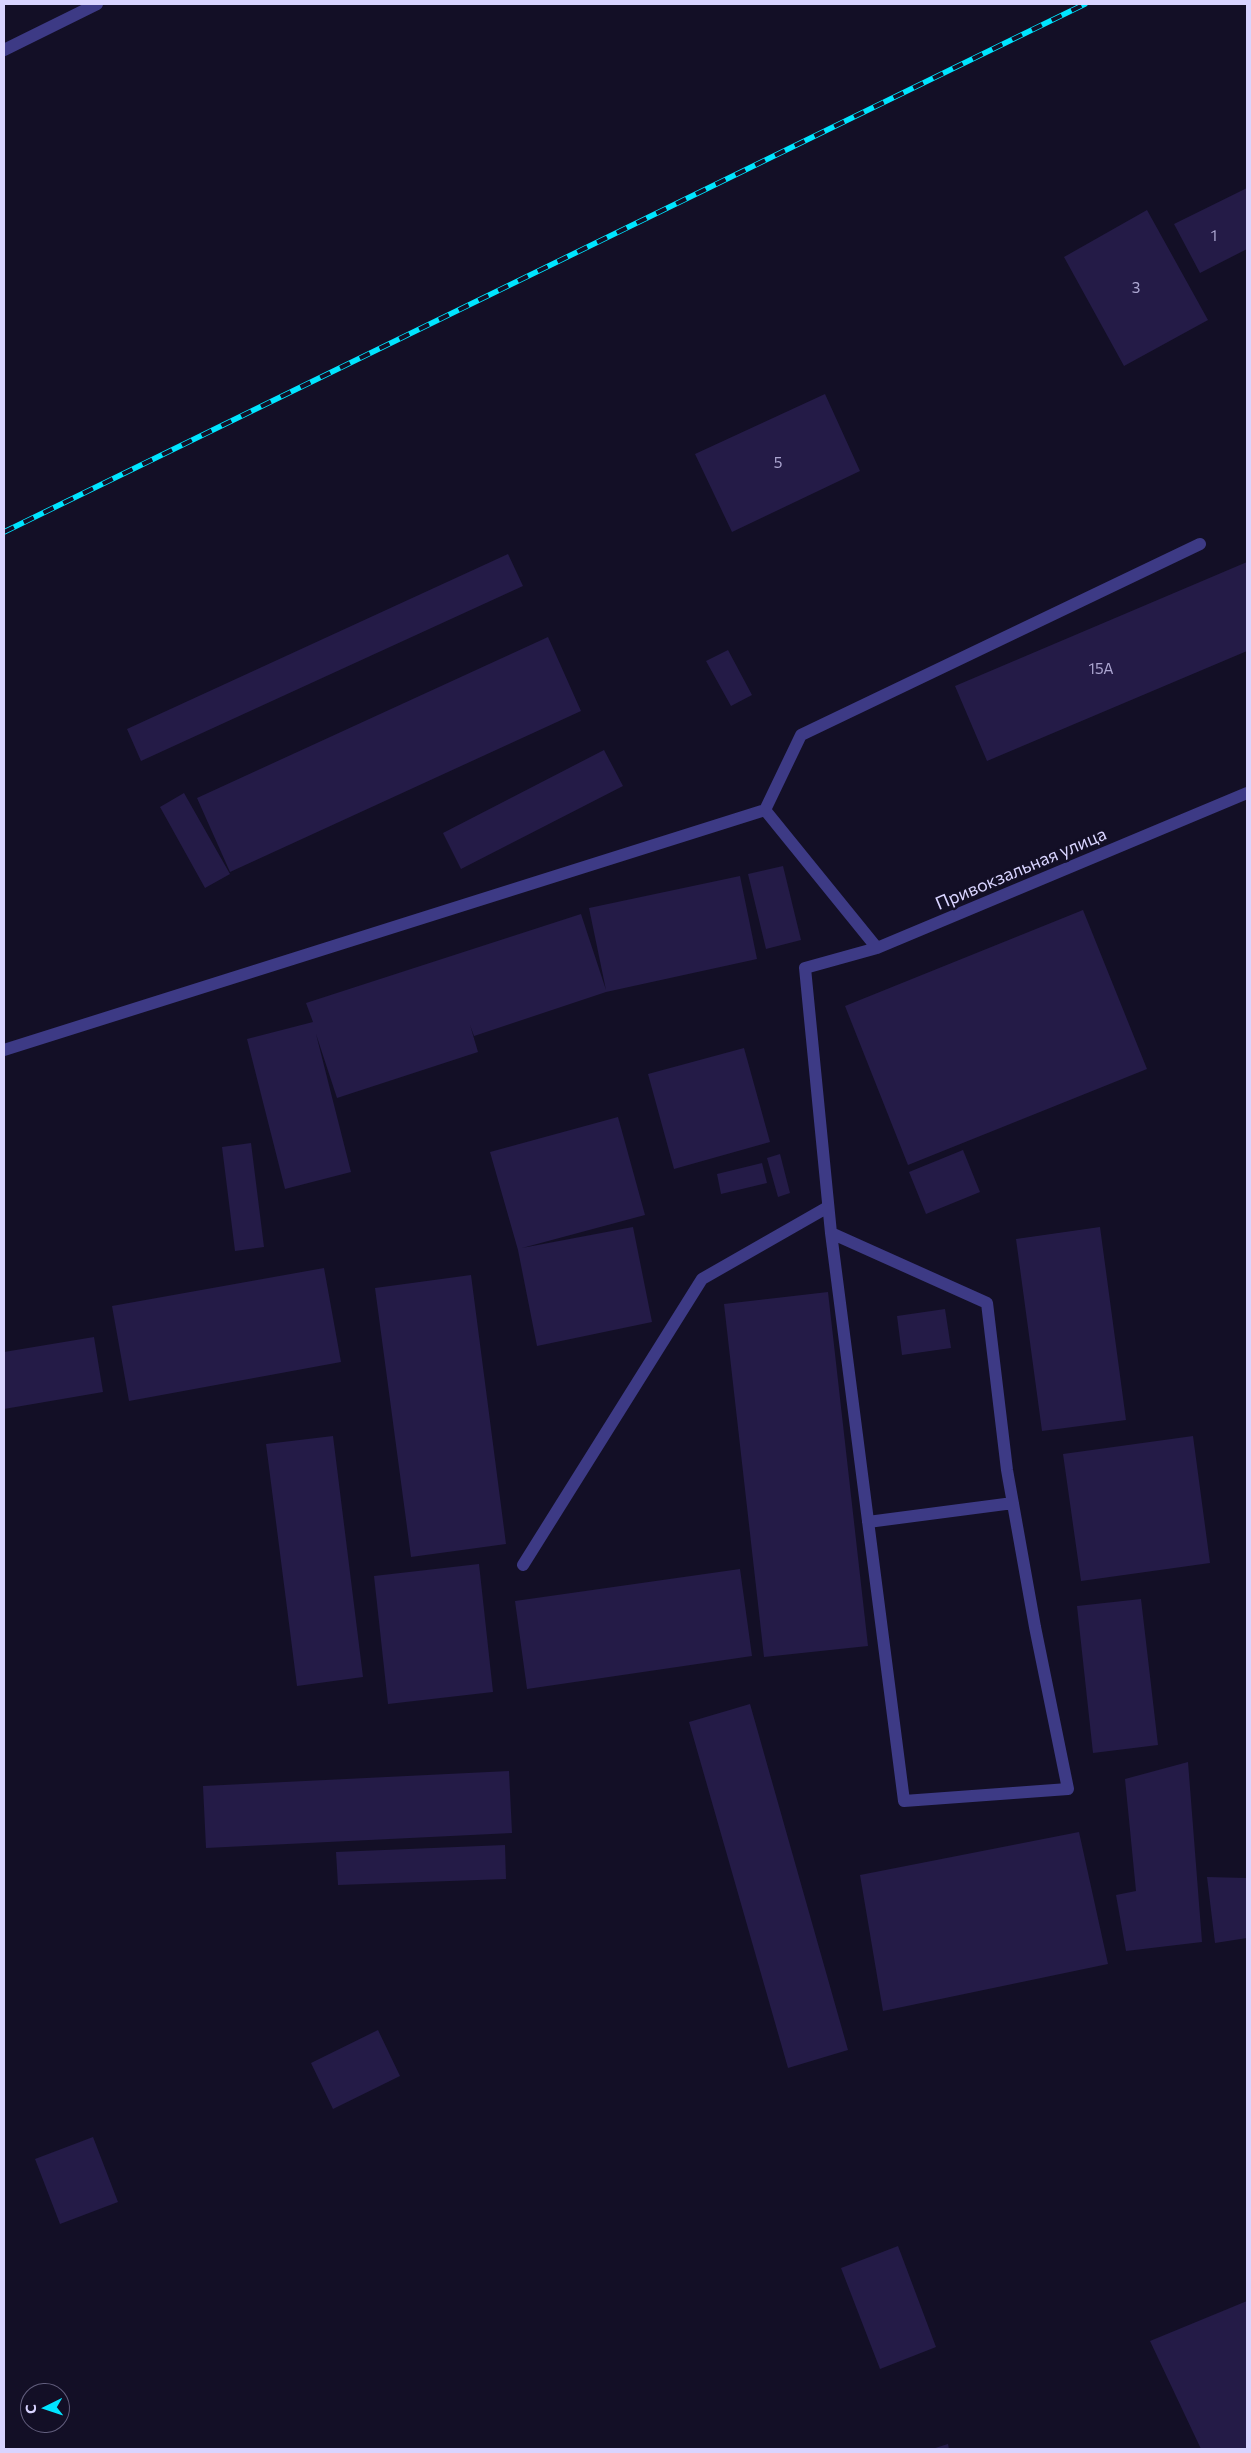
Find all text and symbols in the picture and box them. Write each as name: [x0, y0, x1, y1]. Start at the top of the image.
house number: 1: [1211, 227, 1217, 245]
house number: 3: [1132, 279, 1140, 297]
house number: 5: [774, 454, 782, 472]
house number: 15А: [1088, 660, 1114, 678]
street label: Привокзальная улица: [932, 823, 1110, 915]
north arrow: [20, 2383, 70, 2433]
text: С: [22, 2404, 39, 2414]

